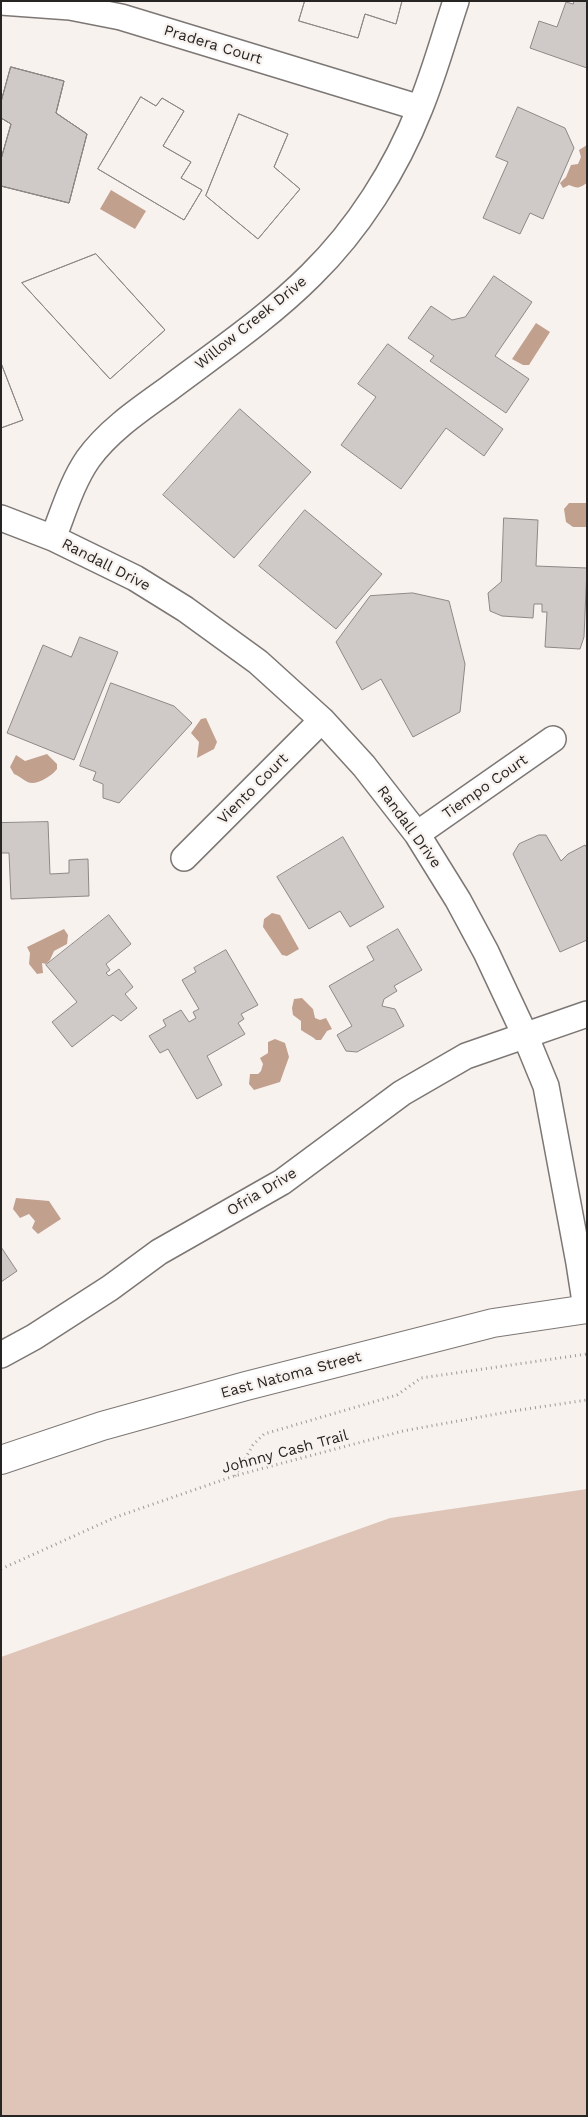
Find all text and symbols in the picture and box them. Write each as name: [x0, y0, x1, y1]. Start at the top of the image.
street label: Pradera Court: [162, 22, 264, 68]
street label: Willow Creek Drive: [192, 272, 310, 374]
street label: Randall Drive: [59, 535, 153, 595]
street label: Viento Court: [214, 750, 292, 828]
street label: Tiempo Court: [439, 751, 531, 823]
street label: Randall Drive: [373, 782, 445, 872]
street label: Ofria Drive: [224, 1164, 300, 1220]
street label: East Natoma Street: [219, 1348, 363, 1402]
street label: Johnny Cash Trail: [220, 1426, 350, 1478]

